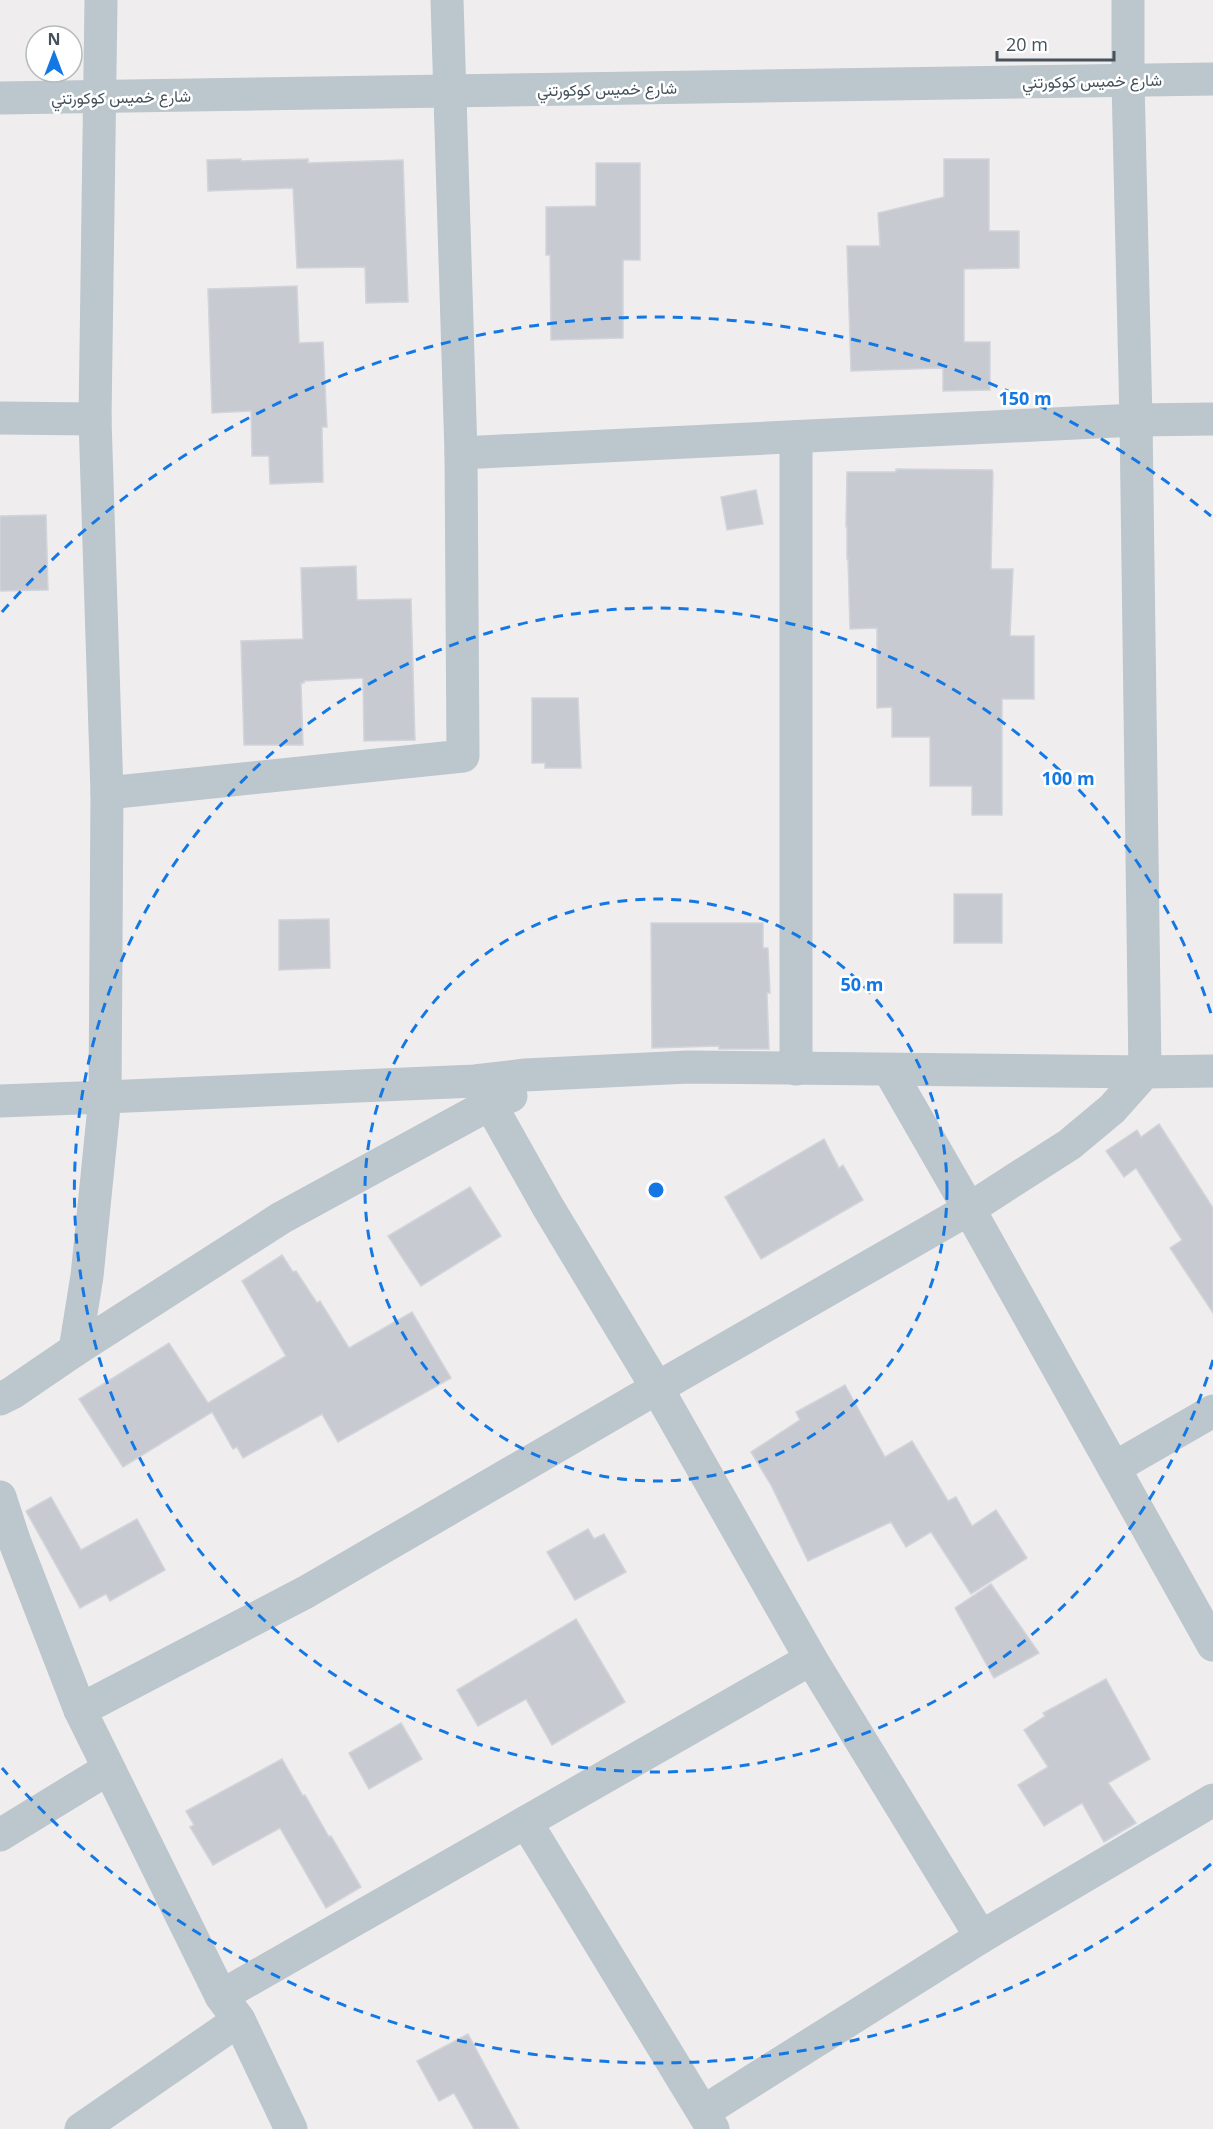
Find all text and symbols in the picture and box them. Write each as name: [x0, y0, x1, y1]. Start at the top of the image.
north arrow: [24, 24, 84, 84]
scale bar: [997, 24, 1114, 62]
text: N: [47, 28, 61, 50]
text: 20 m: [1006, 32, 1048, 56]
street label: شارع خميس كوكورتني: [1022, 69, 1162, 96]
street label: شارع خميس كوكورتني: [537, 77, 677, 104]
street label: شارع خميس كوكورتني: [51, 85, 191, 112]
text: 150 m: [998, 386, 1052, 410]
text: 100 m: [1041, 766, 1095, 790]
text: 50 m: [841, 972, 883, 996]
centre of rings: [646, 1180, 666, 1200]

